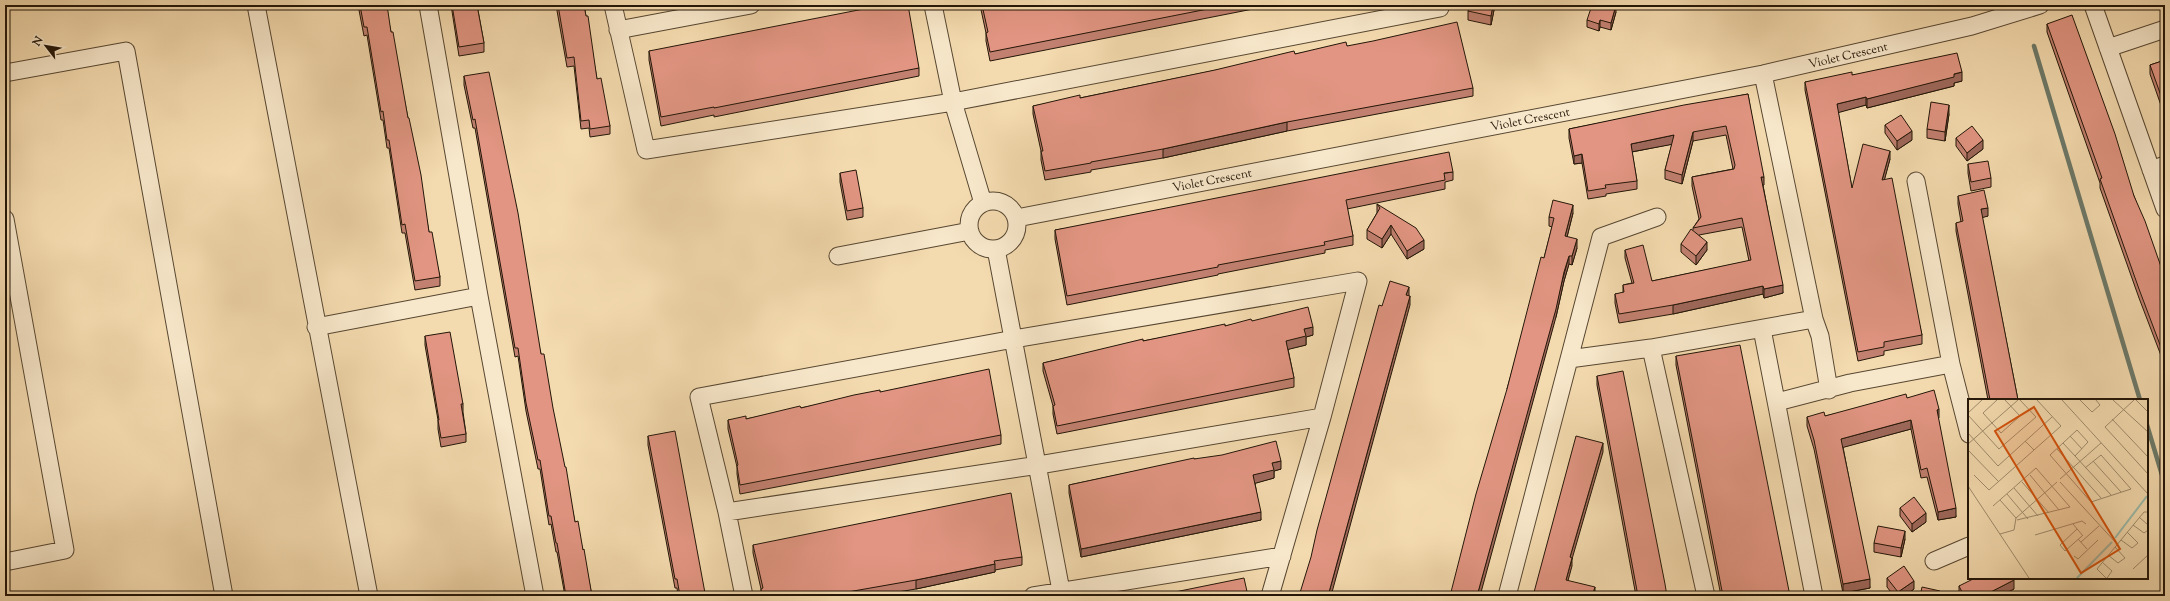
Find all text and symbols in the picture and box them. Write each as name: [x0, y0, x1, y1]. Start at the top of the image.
north arrow: [26, 26, 66, 66]
text: N: [29, 33, 48, 50]
street label: Violet Crescent: [1807, 38, 1890, 74]
street label: Violet Crescent: [1489, 103, 1571, 137]
street label: Violet Crescent: [1171, 164, 1253, 198]
inset map: [1968, 399, 2148, 579]

